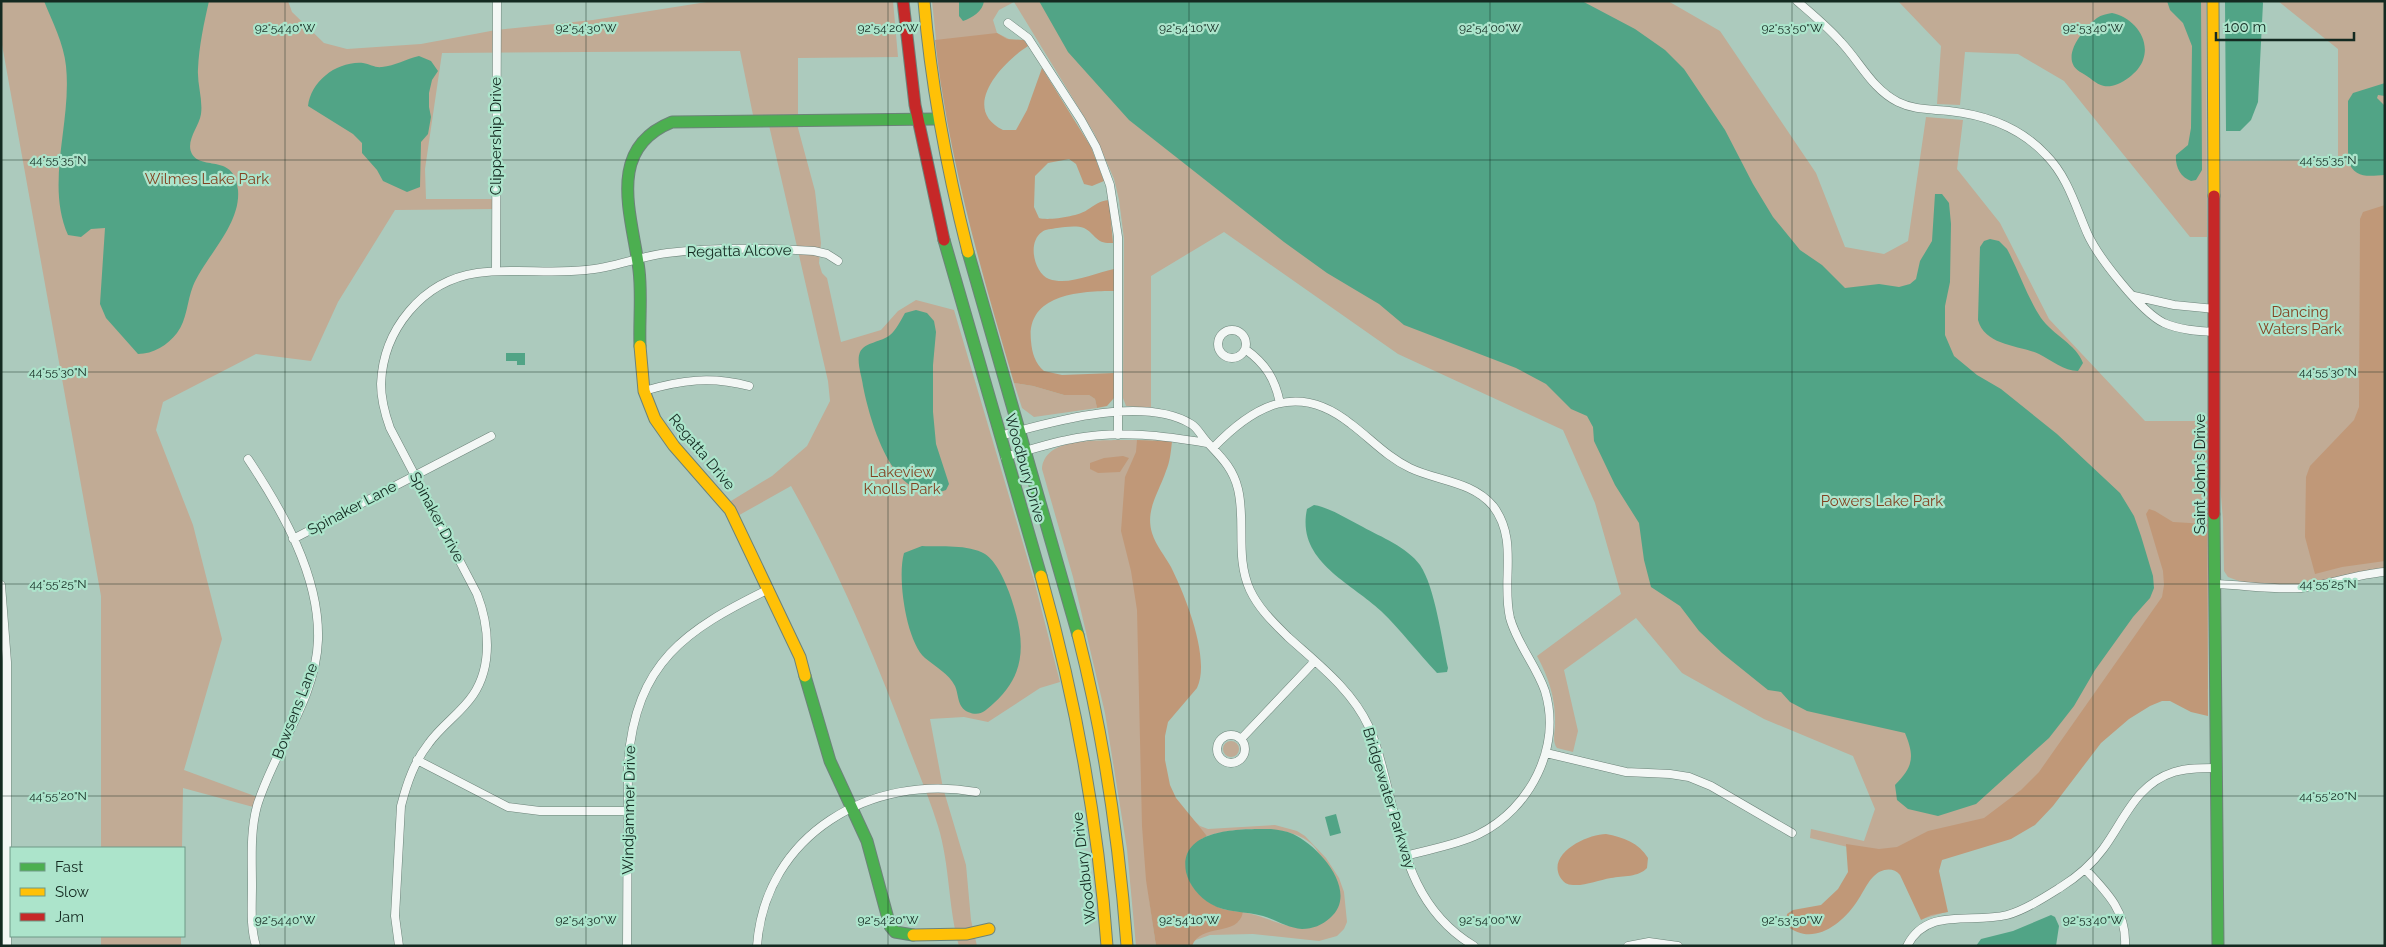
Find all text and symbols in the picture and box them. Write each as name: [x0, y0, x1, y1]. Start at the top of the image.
scale bar: [2216, 10, 2354, 42]
text: 100 m: [2224, 18, 2266, 36]
text: 92°54'40"W: [255, 21, 316, 35]
text: 92°54'30"W: [555, 21, 617, 35]
text: 92°54'20"W: [857, 21, 919, 35]
text: 92°54'10"W: [1159, 21, 1219, 35]
text: 92°54'00"W: [1459, 21, 1522, 35]
text: 92°53'50"W: [1761, 21, 1823, 35]
text: 92°53'40"W: [2063, 21, 2124, 35]
street label: Clippership Drive: [487, 77, 505, 195]
text: 44°55'35"N: [29, 153, 87, 167]
text: 44°55'35"N: [2299, 153, 2357, 167]
park label: Wilmes Lake Park: [145, 170, 269, 188]
street label: Regatta Alcove: [686, 241, 792, 261]
park label: Dancing Waters Park: [2258, 303, 2342, 338]
text: 44°55'30"N: [29, 365, 87, 379]
text: 44°55'30"N: [2299, 365, 2357, 379]
street label: Regatta Drive: [665, 410, 739, 494]
street label: Woodbury Drive: [1001, 411, 1049, 525]
street label: Saint John's Drive: [2191, 413, 2209, 534]
park label: Lakeview Knolls Park: [863, 463, 941, 498]
street label: Spinaker Drive: [406, 469, 468, 565]
street label: Spinaker Lane: [304, 477, 400, 539]
park label: Powers Lake Park: [1821, 492, 1943, 510]
text: 44°55'25"N: [30, 577, 86, 591]
text: 44°55'25"N: [2300, 577, 2356, 591]
street label: Bowsens Lane: [269, 660, 322, 761]
street label: Bridgewater Parkway: [1359, 725, 1419, 871]
street label: Windjammer Drive: [619, 745, 639, 875]
text: 44°55'20"N: [29, 789, 87, 803]
text: 44°55'20"N: [2299, 789, 2357, 803]
street label: Woodbury Drive: [1068, 811, 1100, 925]
legend: [10, 847, 185, 937]
text: Fast: [55, 858, 83, 876]
text: Slow: [55, 883, 89, 901]
text: Jam: [55, 908, 84, 926]
text: 92°54'40"W: [255, 913, 316, 927]
text: 92°54'30"W: [555, 913, 617, 927]
text: 92°54'20"W: [857, 913, 919, 927]
text: 92°54'10"W: [1159, 913, 1219, 927]
text: 92°54'00"W: [1459, 913, 1522, 927]
text: 92°53'50"W: [1761, 913, 1823, 927]
text: 92°53'40"W: [2063, 913, 2124, 927]

